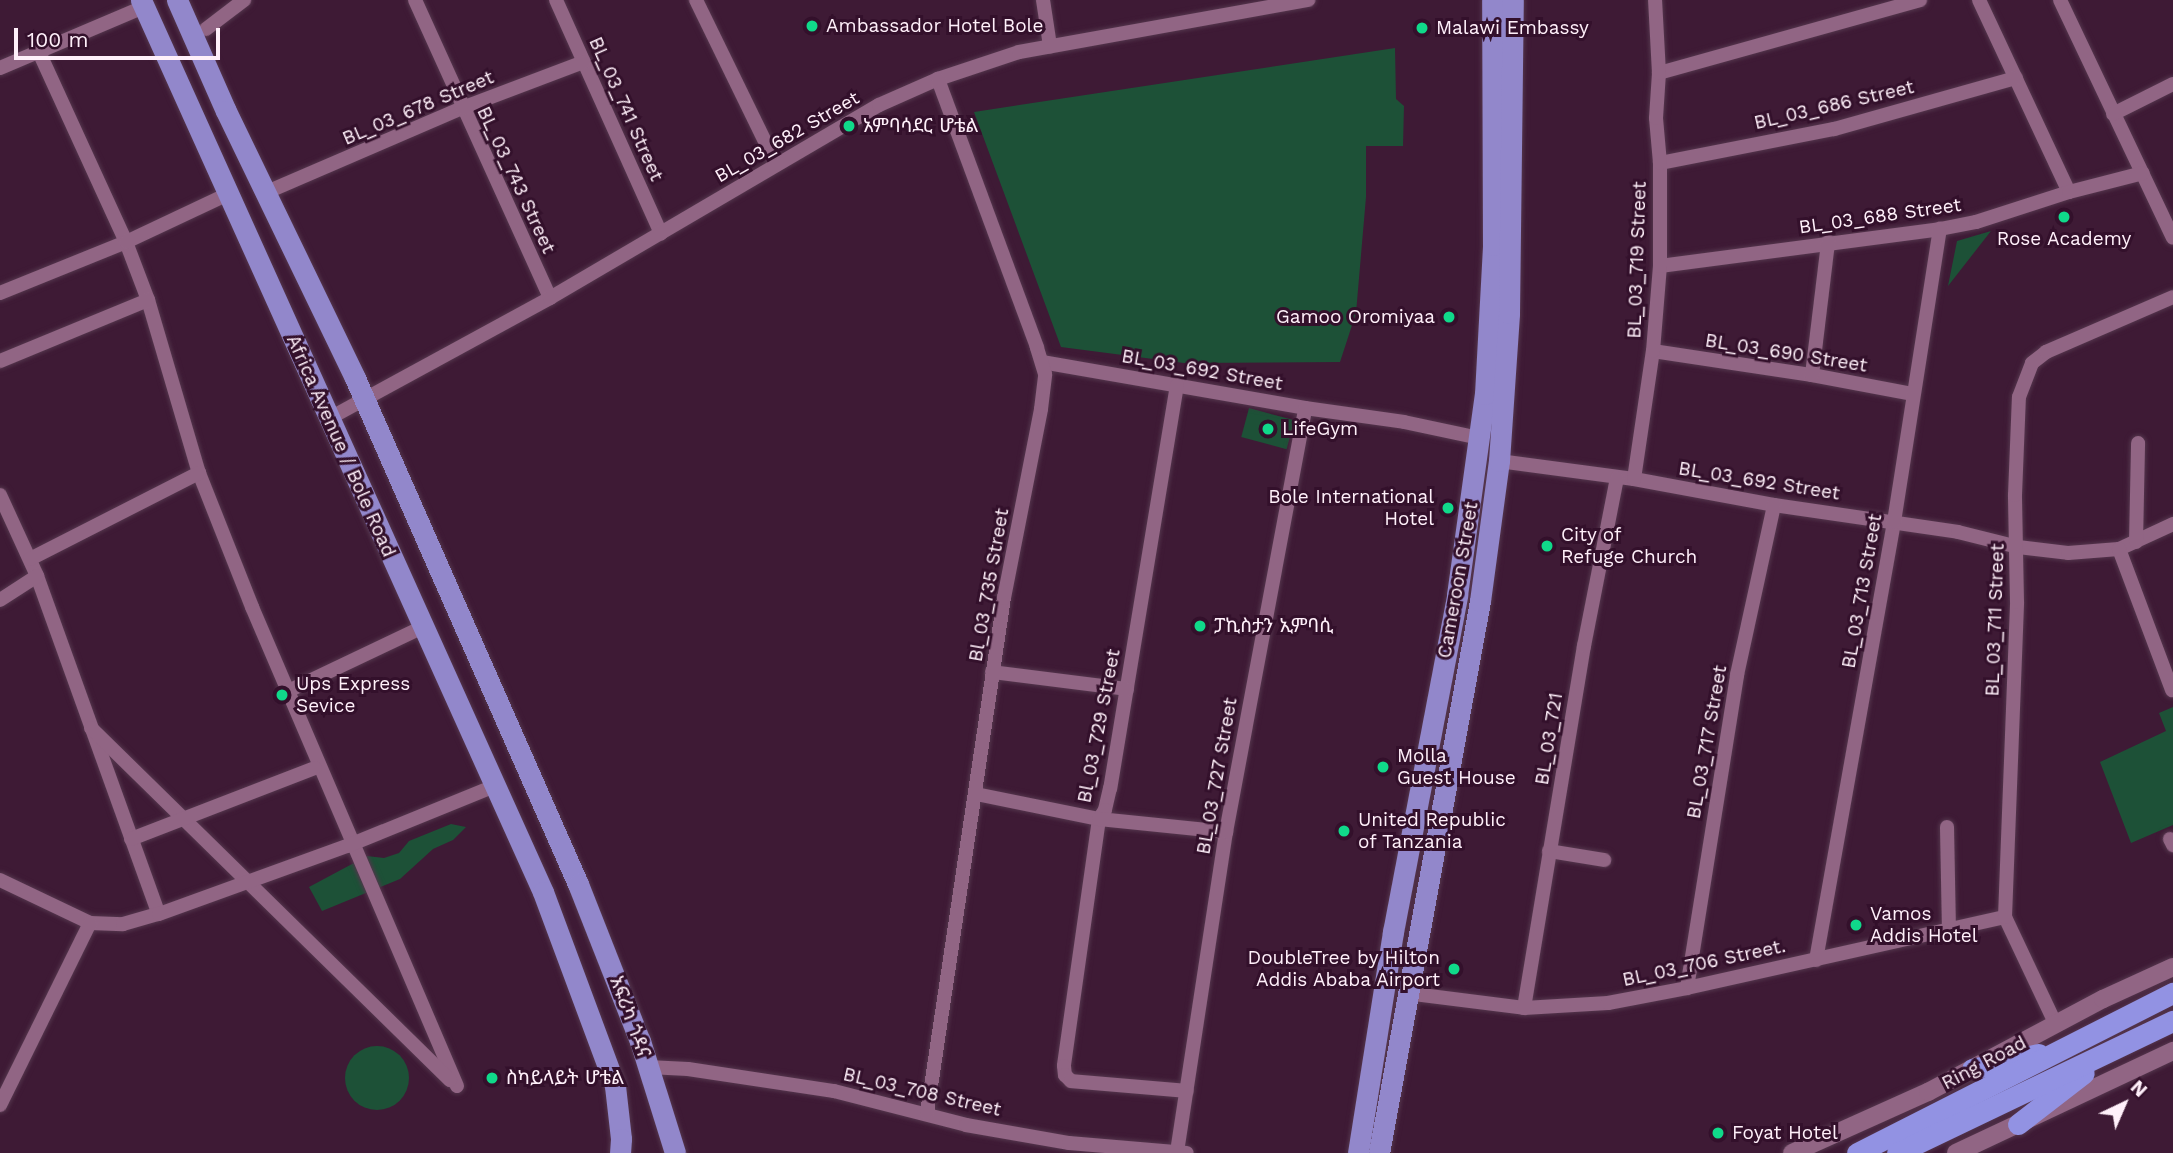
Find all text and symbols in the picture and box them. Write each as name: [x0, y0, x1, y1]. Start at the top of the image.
scale bar: [18, 14, 224, 58]
place label: Ambassador Hotel Bole: [826, 15, 1044, 37]
place label: Malawi Embassy: [1436, 17, 1589, 39]
marker: Ambassador Hotel Bole: [804, 18, 820, 34]
marker: Malawi Embassy: [1414, 20, 1430, 36]
text: 100 m: [27, 27, 89, 52]
street label: BL_03_741 Street: [584, 33, 668, 185]
street label: BL_03_678 Street: [339, 66, 497, 150]
street label: BL_03_686 Street: [1752, 75, 1916, 135]
street label: BL_03_682 Street: [711, 86, 863, 188]
street label: BL_03_743 Street: [472, 103, 560, 257]
place label: አምባሳደር ሆቴል: [863, 115, 978, 137]
marker: አምባሳደር ሆቴል: [841, 118, 857, 134]
street label: BL_03_719 Street: [1623, 181, 1651, 339]
street label: BL_03_688 Street: [1797, 193, 1963, 239]
marker: Rose Academy: [2056, 209, 2072, 225]
place label: Rose Academy: [1996, 228, 2132, 250]
place label: Gamoo Oromiyaa: [1276, 306, 1435, 328]
marker: Gamoo Oromiyaa: [1441, 309, 1457, 325]
street label: BL_03_690 Street: [1703, 329, 1869, 377]
street label: Africa Avenue / Bole Road: [281, 331, 401, 561]
street label: BL_03_692 Street: [1120, 345, 1284, 395]
place label: LifeGym: [1282, 418, 1358, 440]
marker: LifeGym: [1260, 421, 1276, 437]
street label: BL_03_692 Street: [1677, 457, 1841, 505]
place label: Bole International Hotel: [1268, 486, 1434, 530]
street label: Cameroon Street: [1433, 500, 1483, 660]
marker: Bole International Hotel: [1440, 500, 1456, 516]
street label: Bl_03_735 Street: [964, 506, 1014, 664]
street label: BL_03_713 Street: [1837, 512, 1887, 670]
place label: City of Refuge Church: [1561, 524, 1697, 568]
marker: City of Refuge Church: [1539, 538, 1555, 554]
street label: BL_03_711 Street: [1981, 543, 2009, 697]
place label: ፓኪስታን ኢምባሲ: [1214, 615, 1333, 637]
marker: ፓኪስታን ኢምባሲ: [1192, 618, 1208, 634]
street label: Bl_03_729 Street: [1073, 647, 1125, 805]
street label: BL_03_717 Street: [1682, 663, 1732, 821]
place label: Ups Express Sevice: [296, 673, 410, 717]
marker: Ups Express Sevice: [274, 687, 290, 703]
street label: BL_03_721: [1530, 691, 1568, 787]
street label: BL_03_727 Street: [1192, 695, 1242, 857]
place label: Molla Guest House: [1397, 745, 1516, 789]
marker: Molla Guest House: [1375, 759, 1391, 775]
place label: United Republic of Tanzania: [1358, 809, 1506, 853]
marker: United Republic of Tanzania: [1336, 823, 1352, 839]
place label: Vamos Addis Hotel: [1870, 903, 1978, 947]
marker: Vamos Addis Hotel: [1848, 917, 1864, 933]
street label: BL_03_706 Street.: [1620, 935, 1788, 991]
place label: DoubleTree by Hilton Addis Ababa Airport: [1247, 947, 1440, 991]
marker: DoubleTree by Hilton Addis Ababa Airport: [1446, 961, 1462, 977]
street label: አፍሪካ ጎዳና: [605, 973, 655, 1061]
street label: Ring Road: [1938, 1031, 2030, 1095]
street label: BL_03_708 Street: [841, 1063, 1003, 1121]
place label: ስካይላይት ሆቴል: [506, 1067, 624, 1089]
north arrow: [2089, 1069, 2159, 1139]
marker: ስካይላይት ሆቴል: [484, 1070, 500, 1086]
text: N: [2126, 1075, 2152, 1102]
place label: Foyat Hotel: [1732, 1122, 1838, 1144]
marker: Foyat Hotel: [1710, 1125, 1726, 1141]

